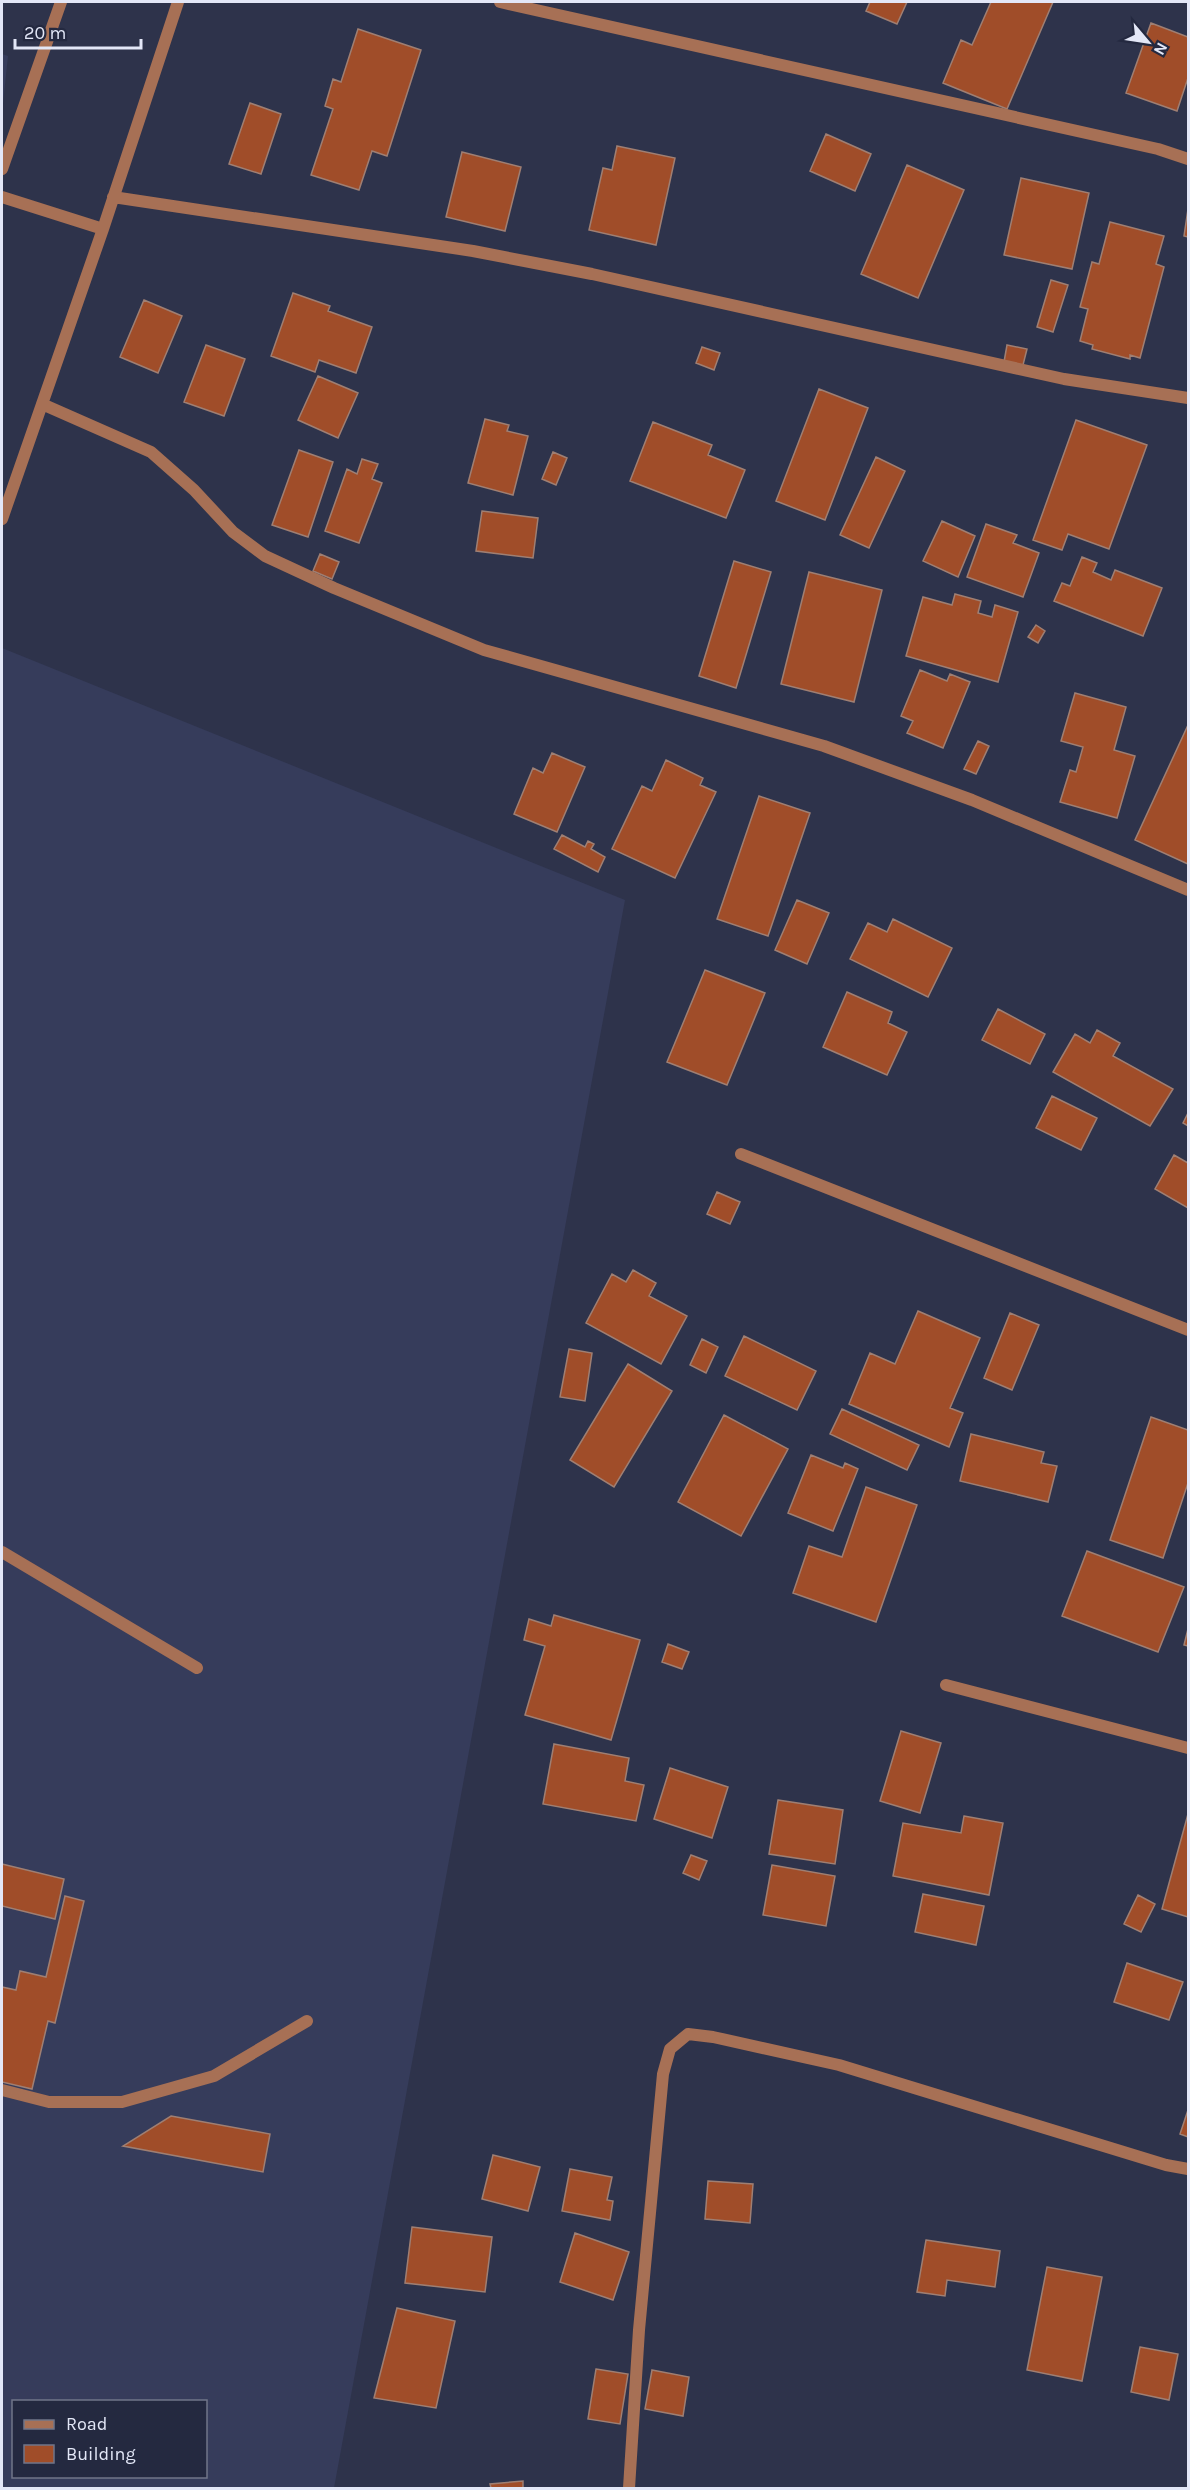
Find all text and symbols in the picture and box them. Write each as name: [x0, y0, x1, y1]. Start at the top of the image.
scale bar: [15, 12, 141, 50]
north arrow: [1118, 12, 1178, 72]
text: 20 m: [24, 22, 66, 44]
text: N: [1150, 39, 1172, 59]
legend: [12, 2400, 207, 2478]
text: Road: [66, 2413, 107, 2435]
text: Building: [66, 2443, 136, 2465]

